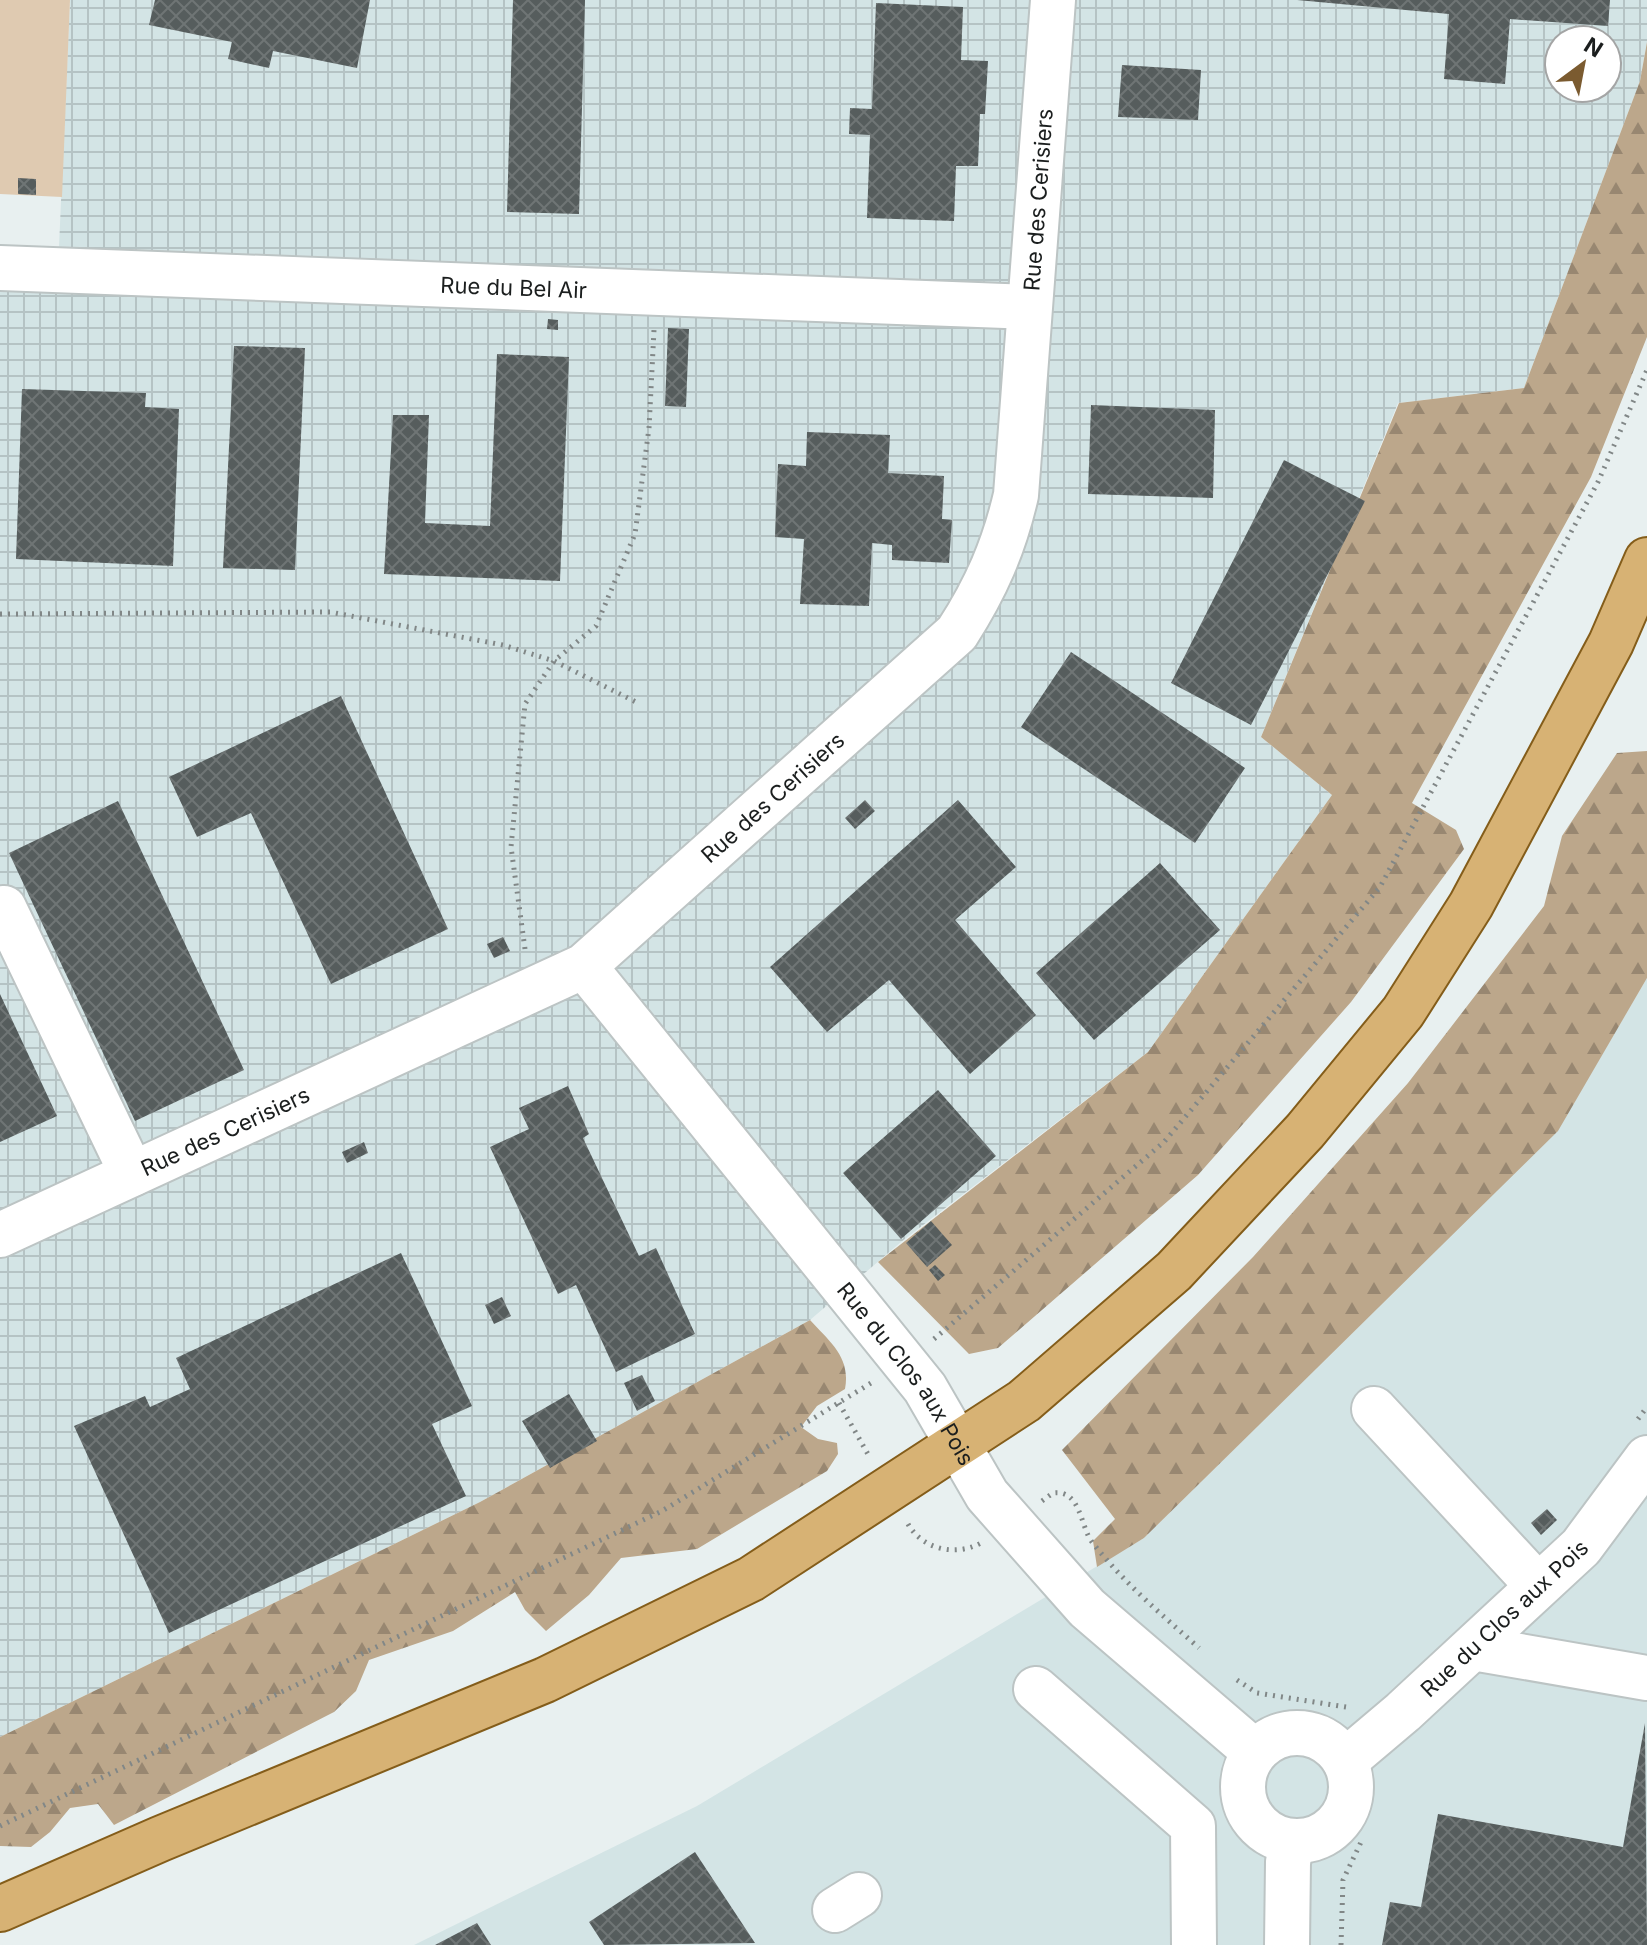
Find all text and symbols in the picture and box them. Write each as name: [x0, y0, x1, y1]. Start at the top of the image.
north arrow: [1543, 24, 1623, 104]
text: N: [1580, 32, 1608, 63]
street label: Rue des Cerisiers: [1018, 108, 1058, 292]
street label: Rue du Bel Air: [440, 272, 587, 303]
street label: Rue des Cerisiers: [696, 727, 850, 868]
street label: Rue des Cerisiers: [137, 1081, 314, 1181]
street label: Rue du Clos aux Pois: [832, 1277, 980, 1470]
street label: Rue du Clos aux Pois: [1415, 1534, 1593, 1702]

